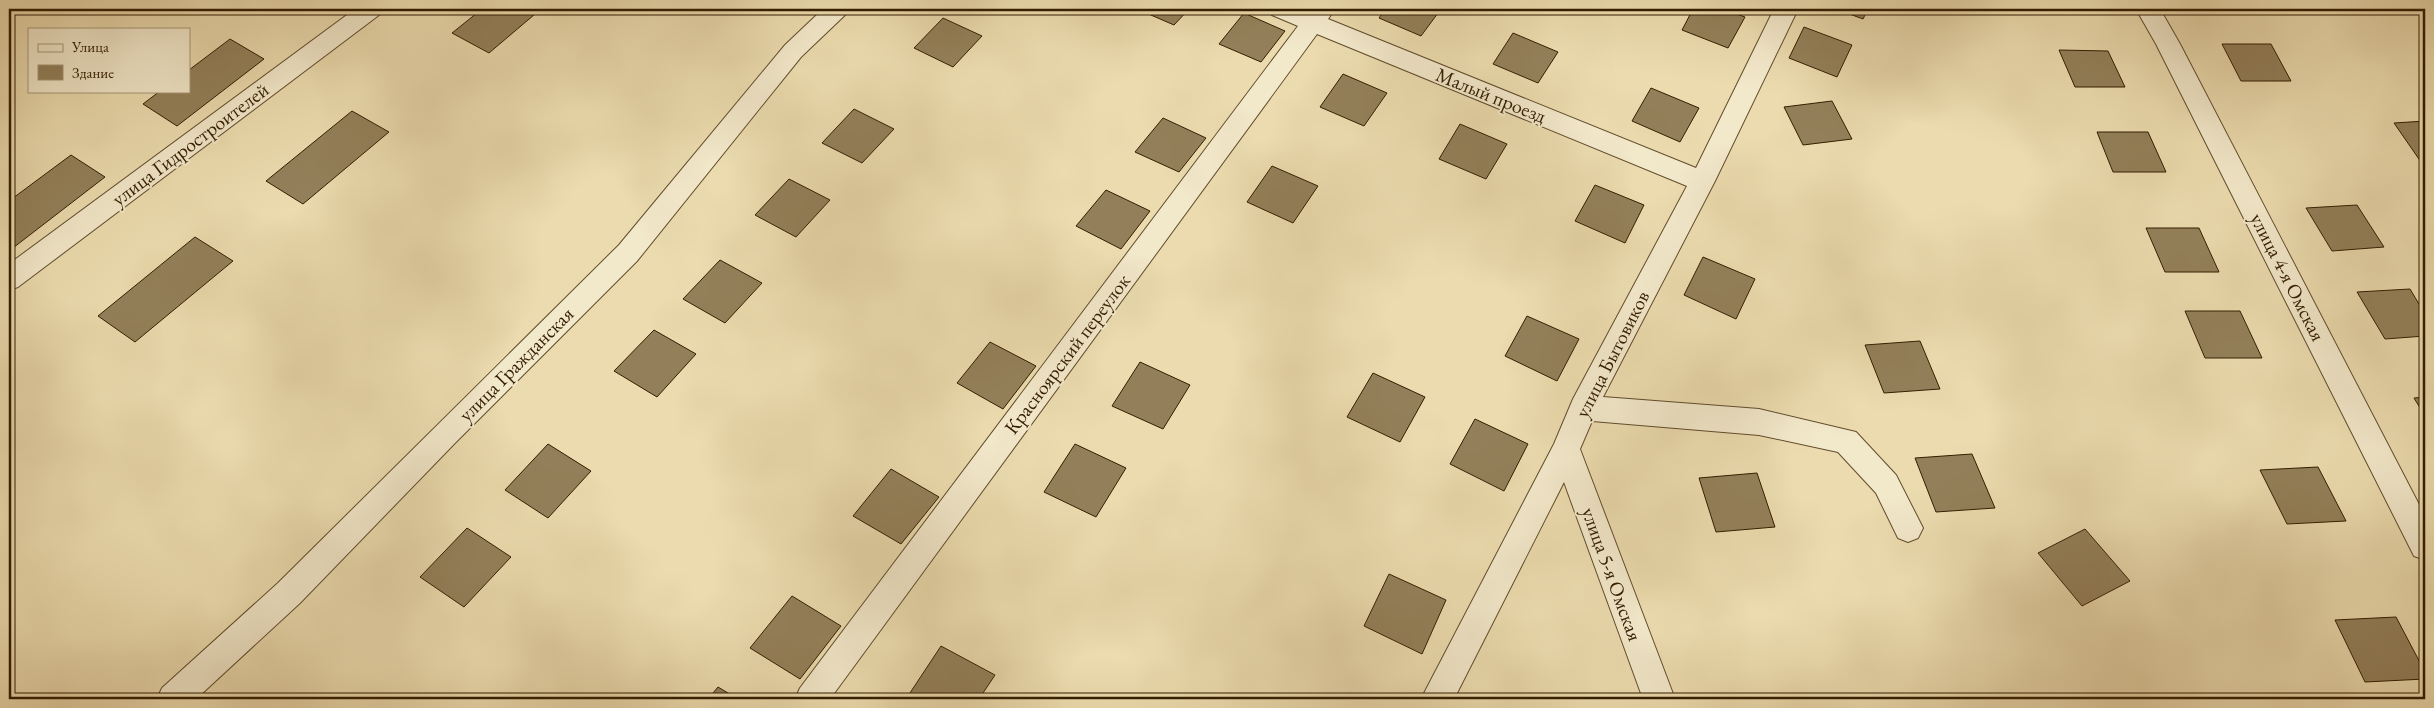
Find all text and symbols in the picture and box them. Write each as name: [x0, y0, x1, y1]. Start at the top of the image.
legend: [28, 28, 190, 92]
text: Улица: [71, 37, 109, 56]
street label: Малый проезд: [1432, 61, 1550, 129]
text: Здание: [72, 63, 114, 82]
street label: улица Гидростроителей: [106, 76, 274, 212]
street label: улица 4-я Омская: [2245, 209, 2332, 346]
street label: Красноярский переулок: [998, 268, 1136, 439]
street label: улица Бытовиков: [1569, 286, 1655, 422]
street label: улица Гражданская: [453, 301, 579, 427]
street label: улица 5-я Омская: [1576, 504, 1648, 645]

